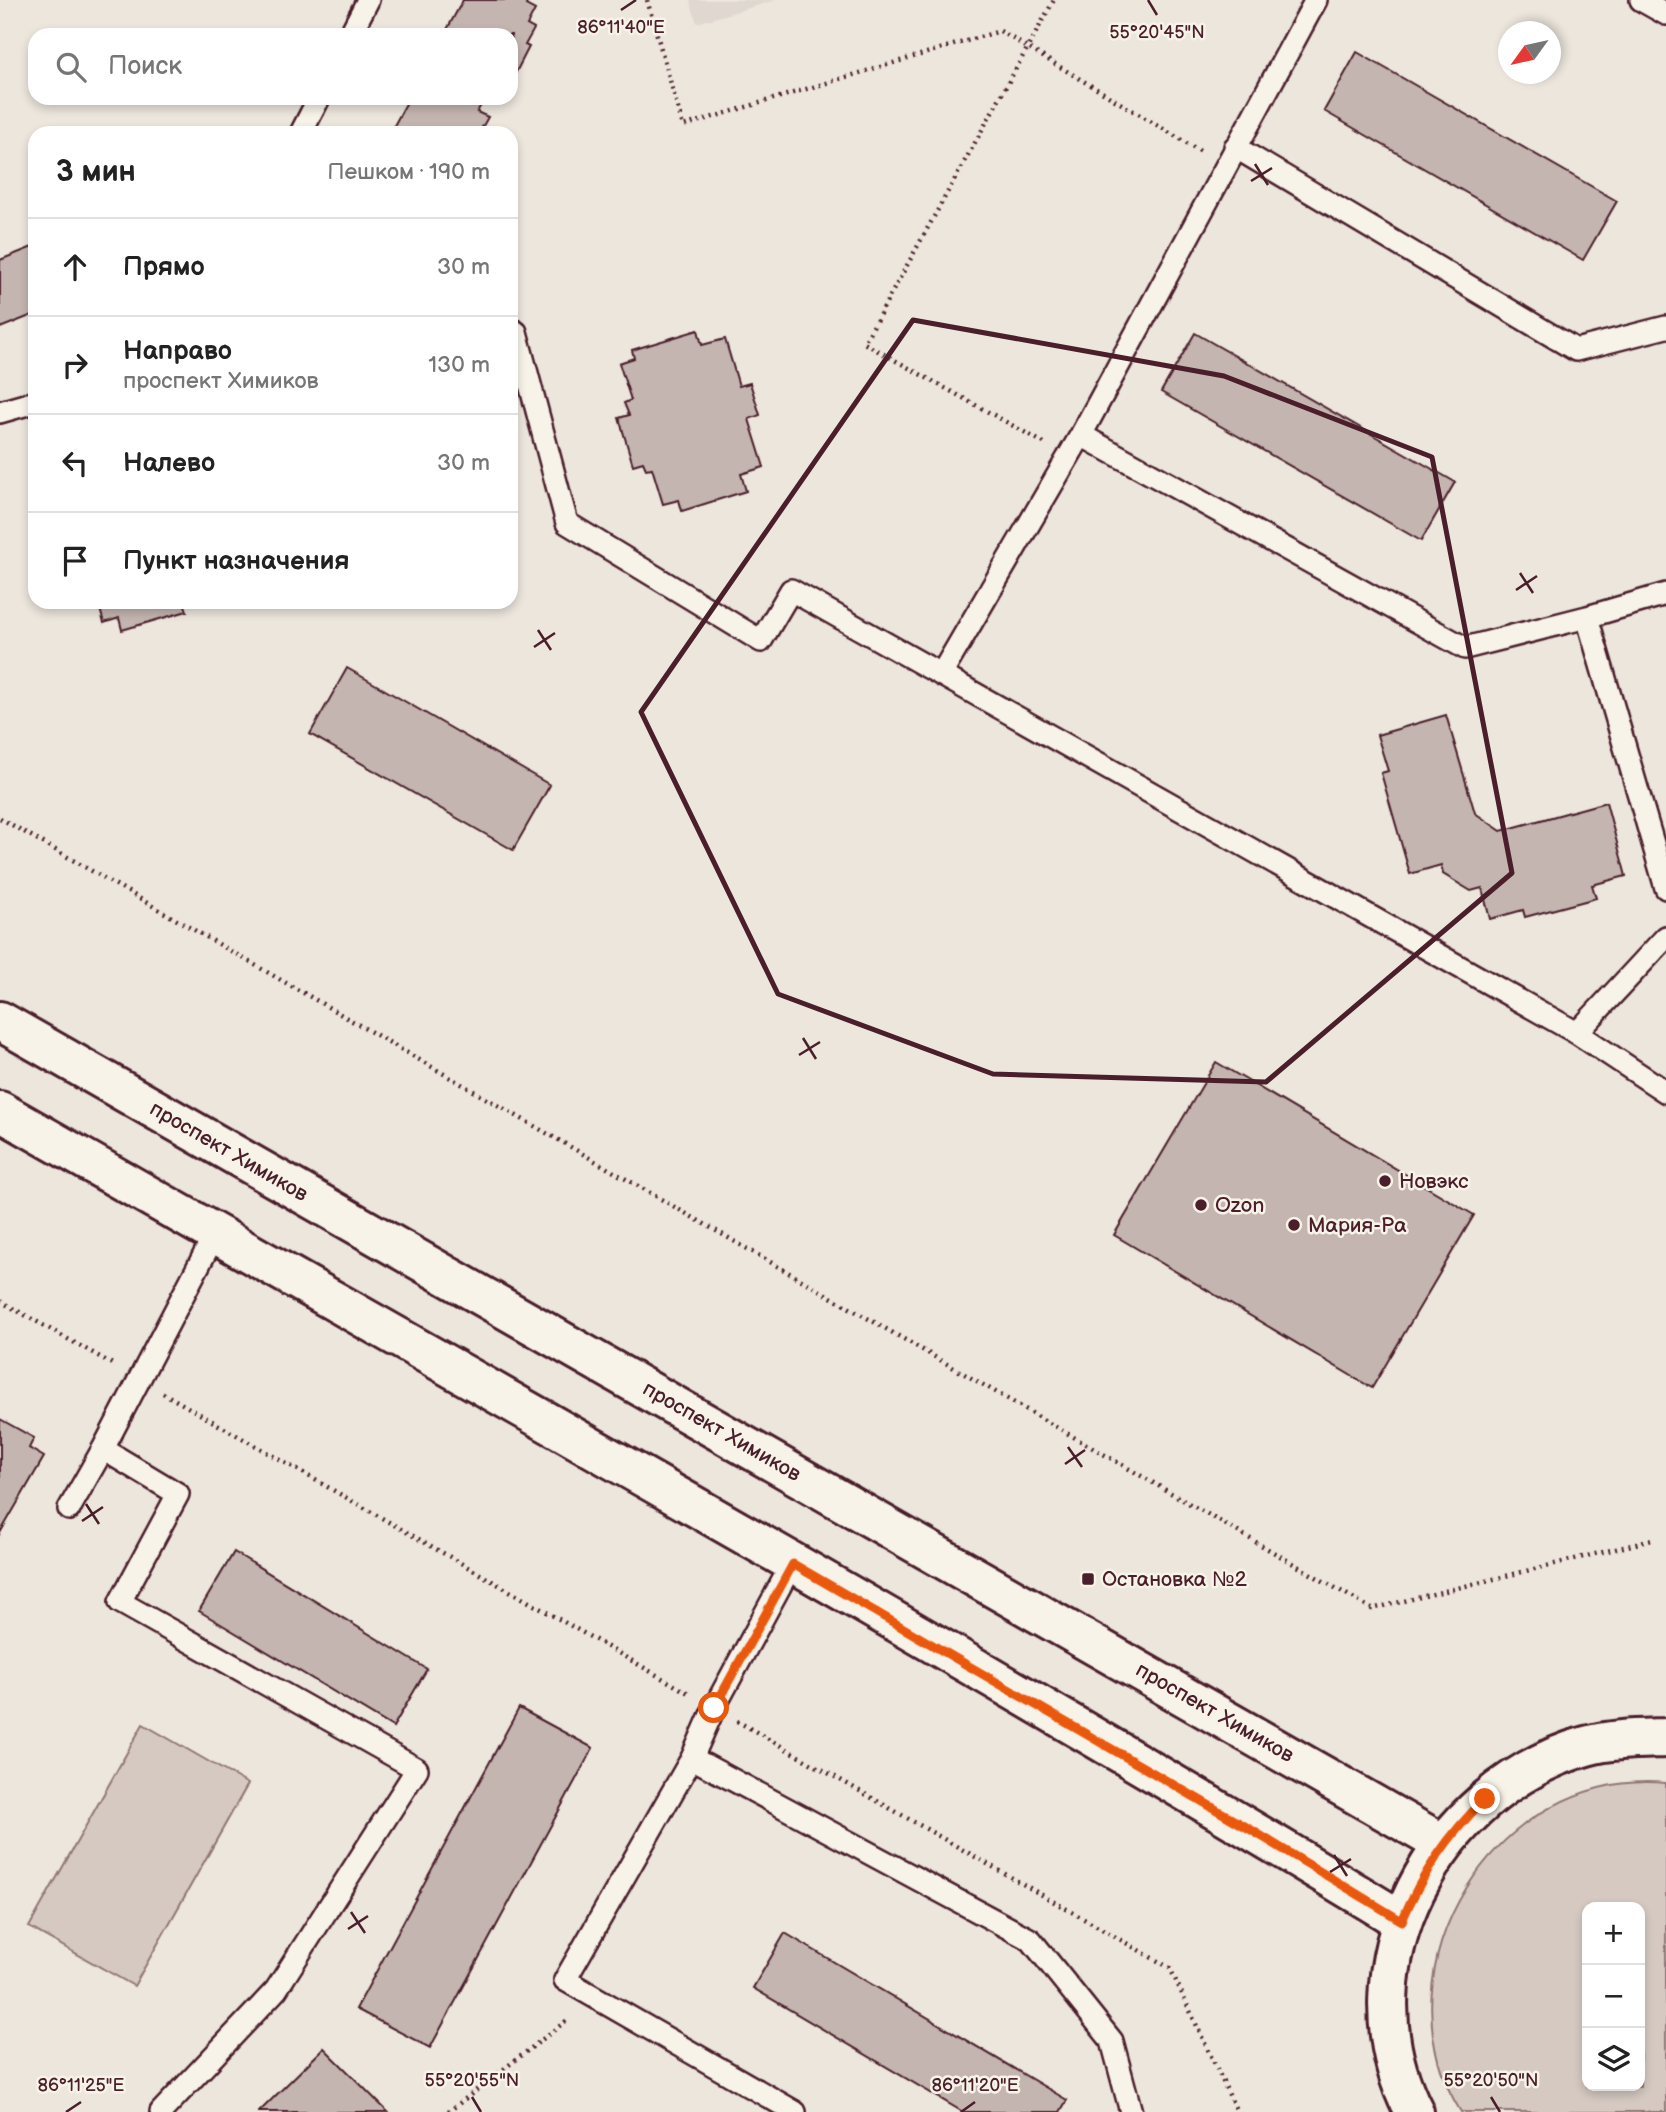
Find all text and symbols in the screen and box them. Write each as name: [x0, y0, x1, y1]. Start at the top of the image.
text: 86°11'40"E: [577, 17, 665, 38]
north arrow: [1498, 21, 1561, 84]
text: 55°20'45"N: [1109, 22, 1205, 43]
search box: [28, 28, 518, 105]
icon: search: [52, 48, 90, 86]
text: Поиск: [108, 51, 182, 82]
text: 3 мин: [56, 154, 136, 190]
text: Пешком · 190 m: [327, 158, 490, 186]
icon: ahead: [56, 248, 94, 286]
text: Прямо: [123, 252, 205, 283]
text: 30 m: [437, 253, 490, 281]
text: Направо: [123, 336, 232, 367]
icon: right: [56, 346, 94, 384]
text: 130 m: [428, 351, 490, 379]
text: проспект Химиков: [123, 367, 318, 395]
icon: left: [56, 444, 94, 482]
text: Налево: [123, 448, 215, 479]
text: 30 m: [437, 449, 490, 477]
icon: arrive: [56, 542, 94, 580]
text: Пункт назначения: [123, 546, 349, 577]
street label: проспект Химиков: [145, 1096, 312, 1207]
place label: Новэкс: [1399, 1169, 1469, 1194]
marker: Новэкс: [1377, 1173, 1393, 1189]
place label: Ozon: [1215, 1193, 1264, 1218]
marker: Ozon: [1193, 1197, 1209, 1213]
place label: Мария-Ра: [1308, 1213, 1407, 1238]
marker: Мария-Ра: [1286, 1217, 1302, 1233]
street label: проспект Химиков: [638, 1376, 805, 1487]
place label: Остановка №2: [1102, 1567, 1247, 1592]
marker: Остановка №2: [1080, 1571, 1096, 1587]
street label: проспект Химиков: [1131, 1657, 1298, 1768]
route start: [698, 1692, 729, 1723]
route end: [1469, 1783, 1500, 1814]
map controls: [1582, 1902, 1645, 2091]
button: +: [1582, 1902, 1645, 1965]
button: −: [1582, 1965, 1645, 2028]
button: layers: [1582, 2028, 1645, 2091]
text: 55°20'55"N: [425, 2070, 519, 2091]
text: 55°20'50"N: [1443, 2070, 1539, 2091]
text: 86°11'25"E: [38, 2075, 125, 2096]
text: 86°11'20"E: [931, 2075, 1019, 2096]

